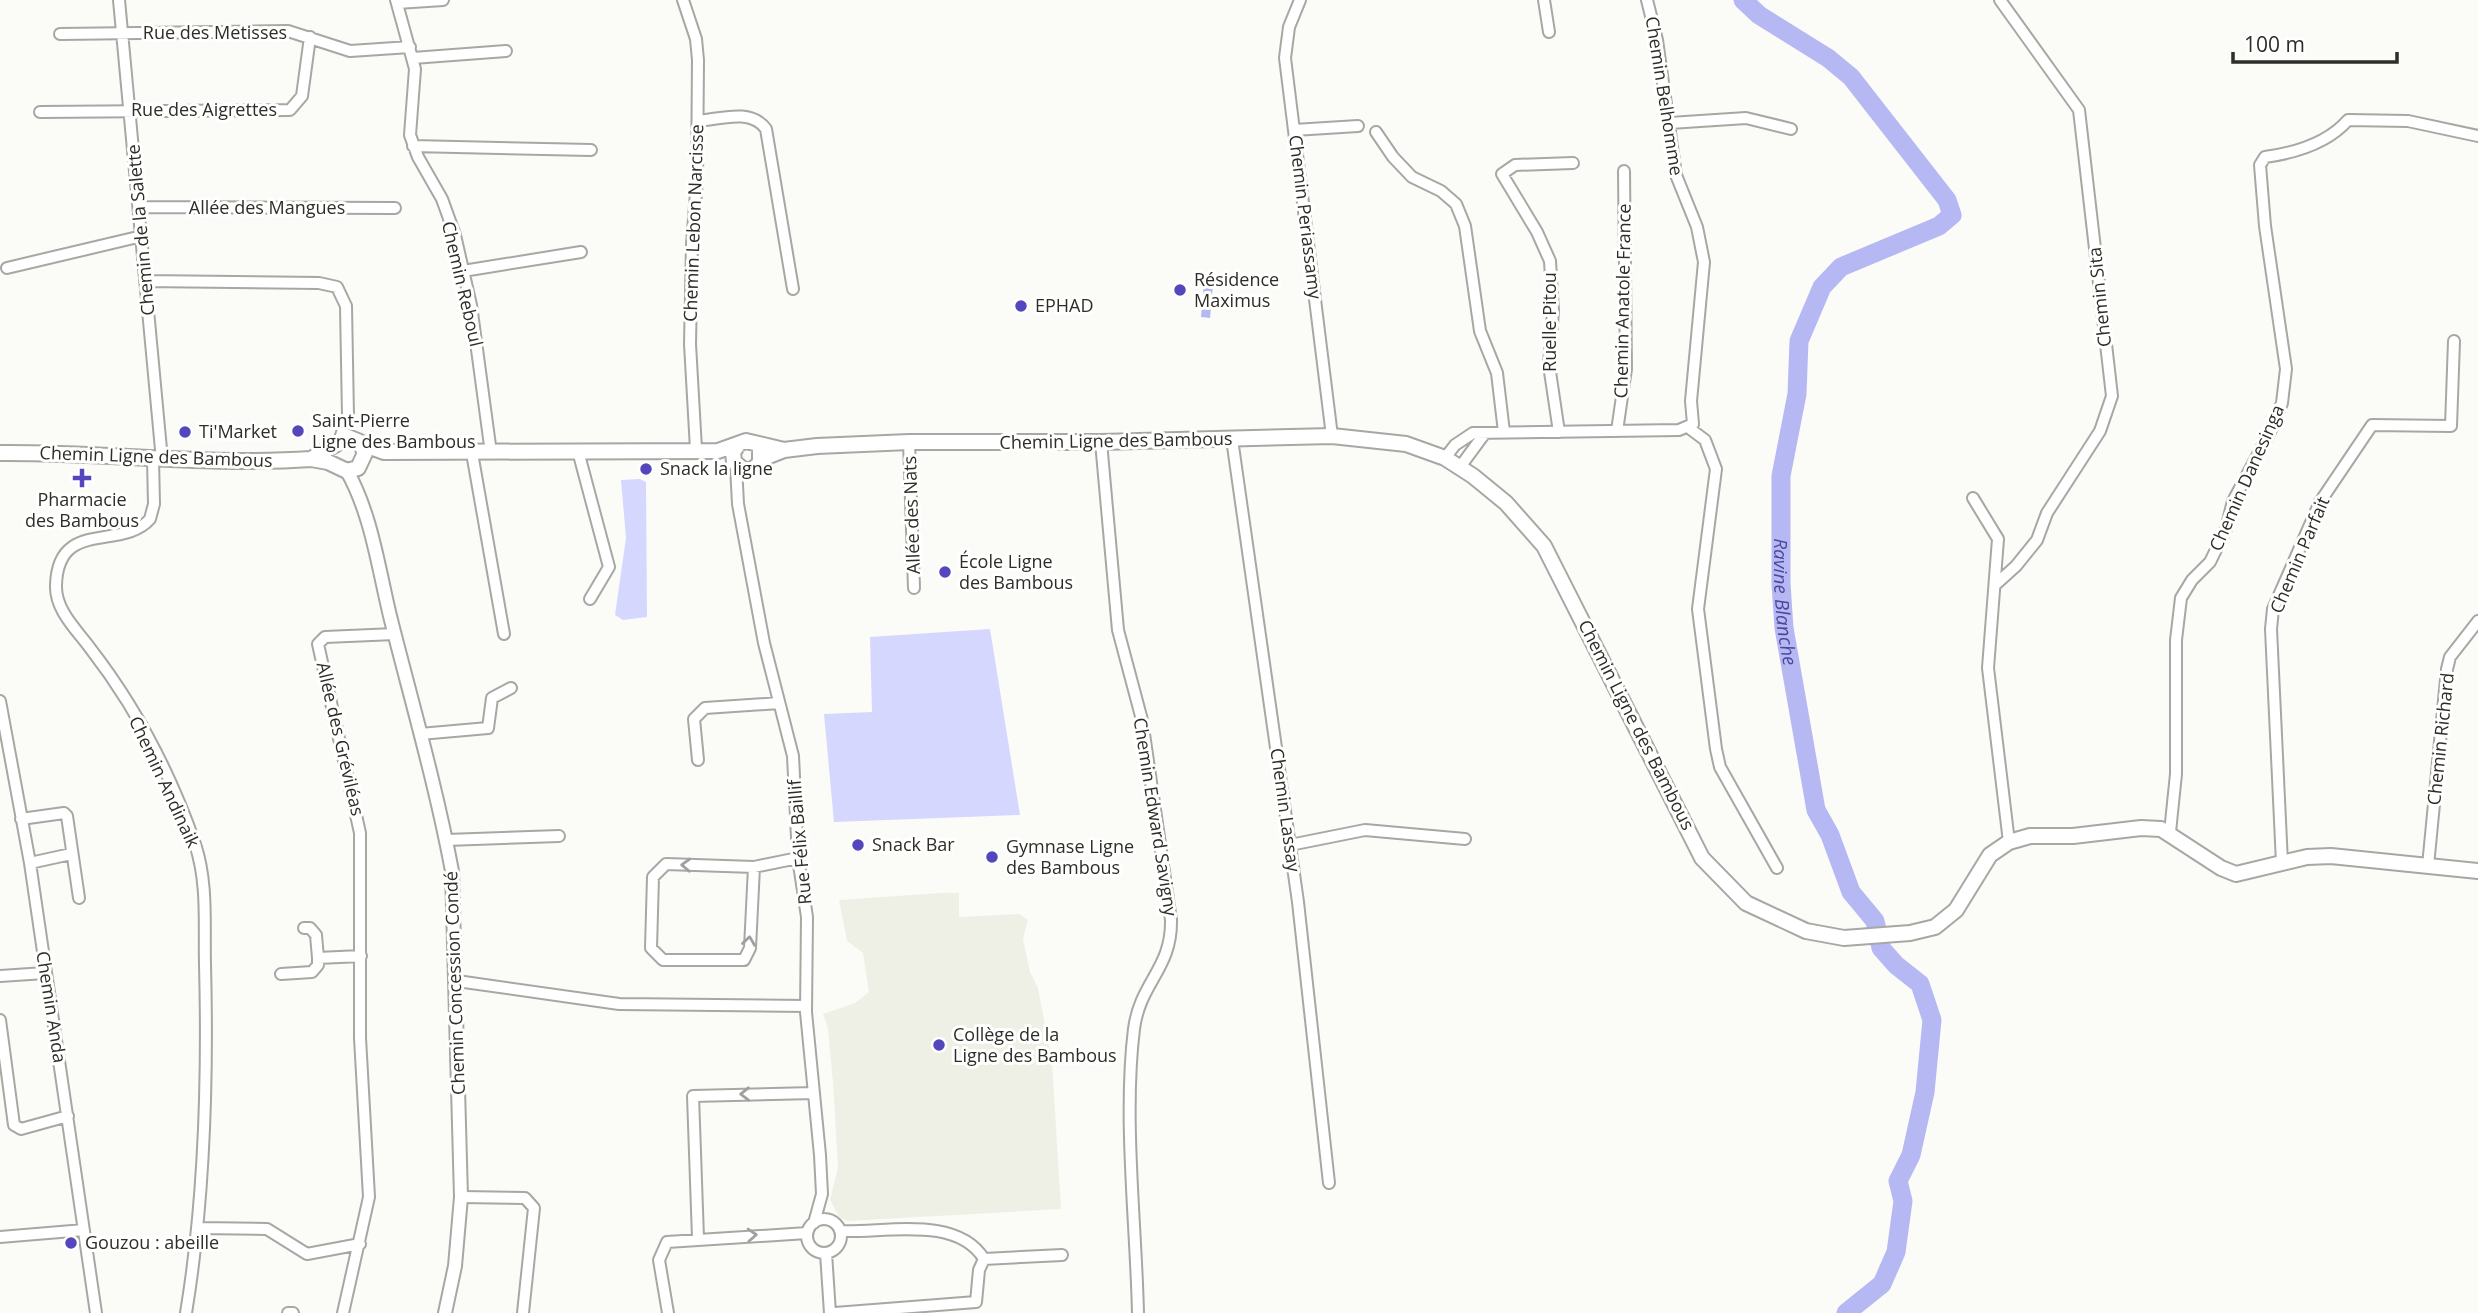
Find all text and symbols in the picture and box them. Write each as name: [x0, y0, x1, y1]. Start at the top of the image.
street label: Chemin Belhomme: [1641, 14, 1689, 177]
street label: Rue des Metisses: [143, 20, 287, 44]
scale bar: [2233, 21, 2398, 65]
text: 100 m: [2244, 30, 2305, 58]
street label: Rue des Aigrettes: [131, 97, 277, 121]
street label: Chemin Lebon Narcisse: [678, 124, 708, 322]
street label: Chemin Periassamy: [1284, 133, 1328, 301]
street label: Chemin de la Salette: [121, 143, 159, 317]
street label: Allée des Mangues: [189, 195, 345, 219]
street label: Chemin Anatole France: [1608, 203, 1636, 399]
street label: Chemin Reboul: [437, 219, 489, 349]
street label: Chemin Sita: [2082, 246, 2116, 348]
place label: Résidence Maximus: [1194, 267, 1279, 312]
street label: Ruelle Pitou: [1537, 272, 1561, 372]
marker: Résidence Maximus: [1172, 282, 1188, 298]
place label: EPHAD: [1035, 293, 1094, 317]
marker: EPHAD: [1013, 298, 1029, 314]
street label: Chemin Danesinga: [2203, 401, 2289, 554]
place label: Saint-Pierre Ligne des Bambous: [312, 408, 476, 453]
place label: Ti'Market: [199, 419, 277, 443]
marker: Saint-Pierre Ligne des Bambous: [290, 423, 306, 439]
marker: Ti'Market: [177, 424, 193, 440]
street label: Chemin Ligne des Bambous: [999, 426, 1233, 454]
street label: Chemin Ligne des Bambous: [39, 440, 273, 472]
place label: Snack la ligne: [660, 456, 773, 480]
street label: Allée des Nats: [897, 456, 925, 575]
marker: Snack la ligne: [638, 461, 654, 477]
marker: Pharmacie des Bambous: [74, 470, 90, 486]
place label: Pharmacie des Bambous: [25, 487, 139, 532]
street label: Chemin Parfait: [2264, 493, 2334, 617]
water label: Ravine Blanche: [1768, 538, 1803, 667]
place label: École Ligne des Bambous: [959, 549, 1073, 594]
marker: École Ligne des Bambous: [937, 564, 953, 580]
street label: Chemin Ligne des Bambous: [1573, 615, 1700, 834]
street label: Allée des Gréviléas: [312, 660, 370, 818]
street label: Chemin Richard: [2421, 671, 2459, 806]
street label: Chemin Andinaik: [124, 712, 206, 852]
street label: Chemin Edward Savigny: [1128, 716, 1184, 919]
street label: Chemin Lassay: [1265, 746, 1307, 874]
street label: Rue Félix Baillif: [782, 778, 816, 906]
place label: Snack Bar: [872, 832, 955, 856]
place label: Gymnase Ligne des Bambous: [1006, 834, 1134, 879]
marker: Snack Bar: [850, 837, 866, 853]
marker: Gymnase Ligne des Bambous: [984, 849, 1000, 865]
one-way arrow: [680, 857, 691, 872]
street label: Chemin Concession Condé: [438, 871, 470, 1095]
one-way arrow: [742, 935, 757, 947]
street label: Chemin Anda: [31, 949, 73, 1064]
place label: Collège de la Ligne des Bambous: [953, 1022, 1117, 1067]
marker: Collège de la Ligne des Bambous: [931, 1037, 947, 1053]
one-way arrow: [740, 1087, 751, 1102]
one-way arrow: [747, 1228, 758, 1243]
place label: Gouzou : abeille: [85, 1230, 219, 1254]
marker: Gouzou : abeille: [63, 1235, 79, 1251]

